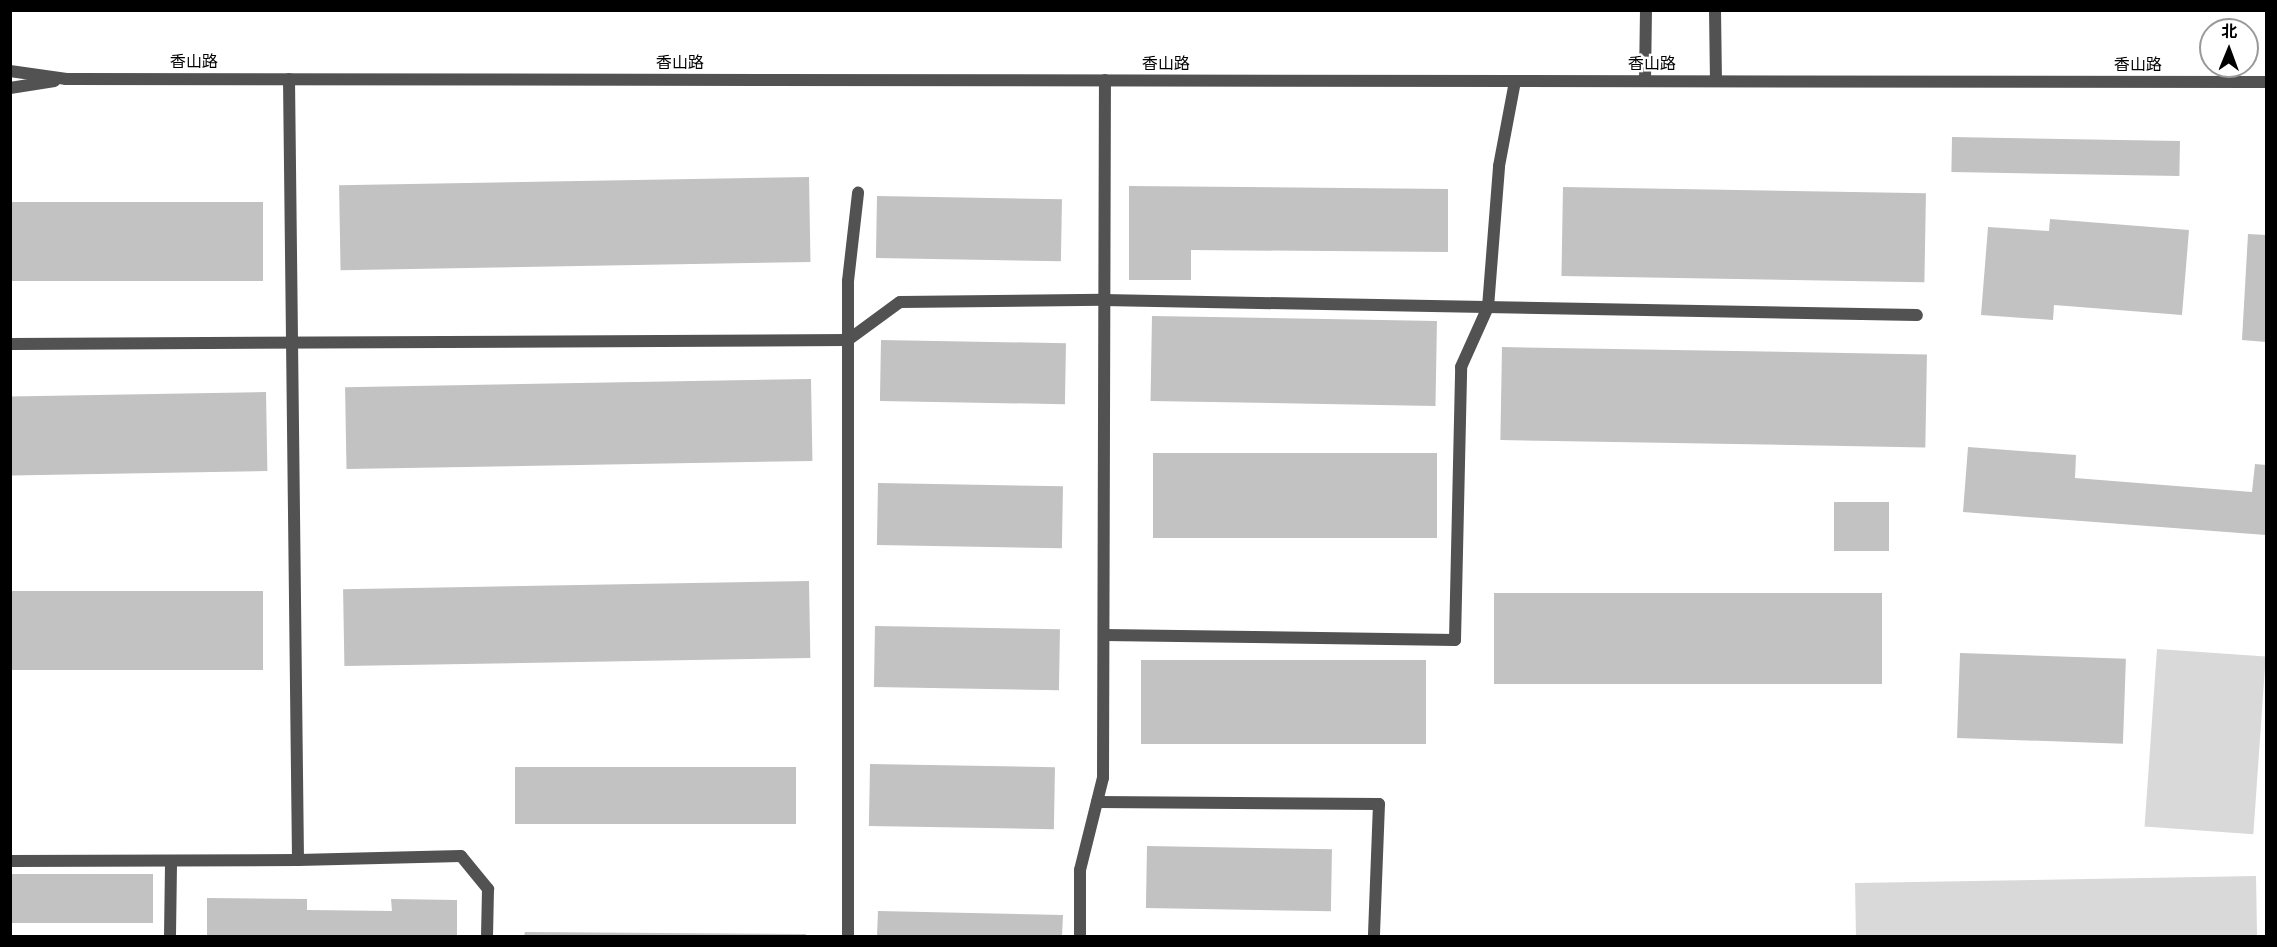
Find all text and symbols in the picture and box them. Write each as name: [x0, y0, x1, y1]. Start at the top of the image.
north arrow: [2199, 18, 2259, 78]
text: 北: [2221, 22, 2237, 41]
street label: 香山路: [170, 52, 218, 72]
street label: 香山路: [656, 53, 704, 73]
street label: 香山路: [1142, 54, 1190, 74]
street label: 香山路: [1628, 54, 1676, 74]
street label: 香山路: [2114, 55, 2162, 75]

